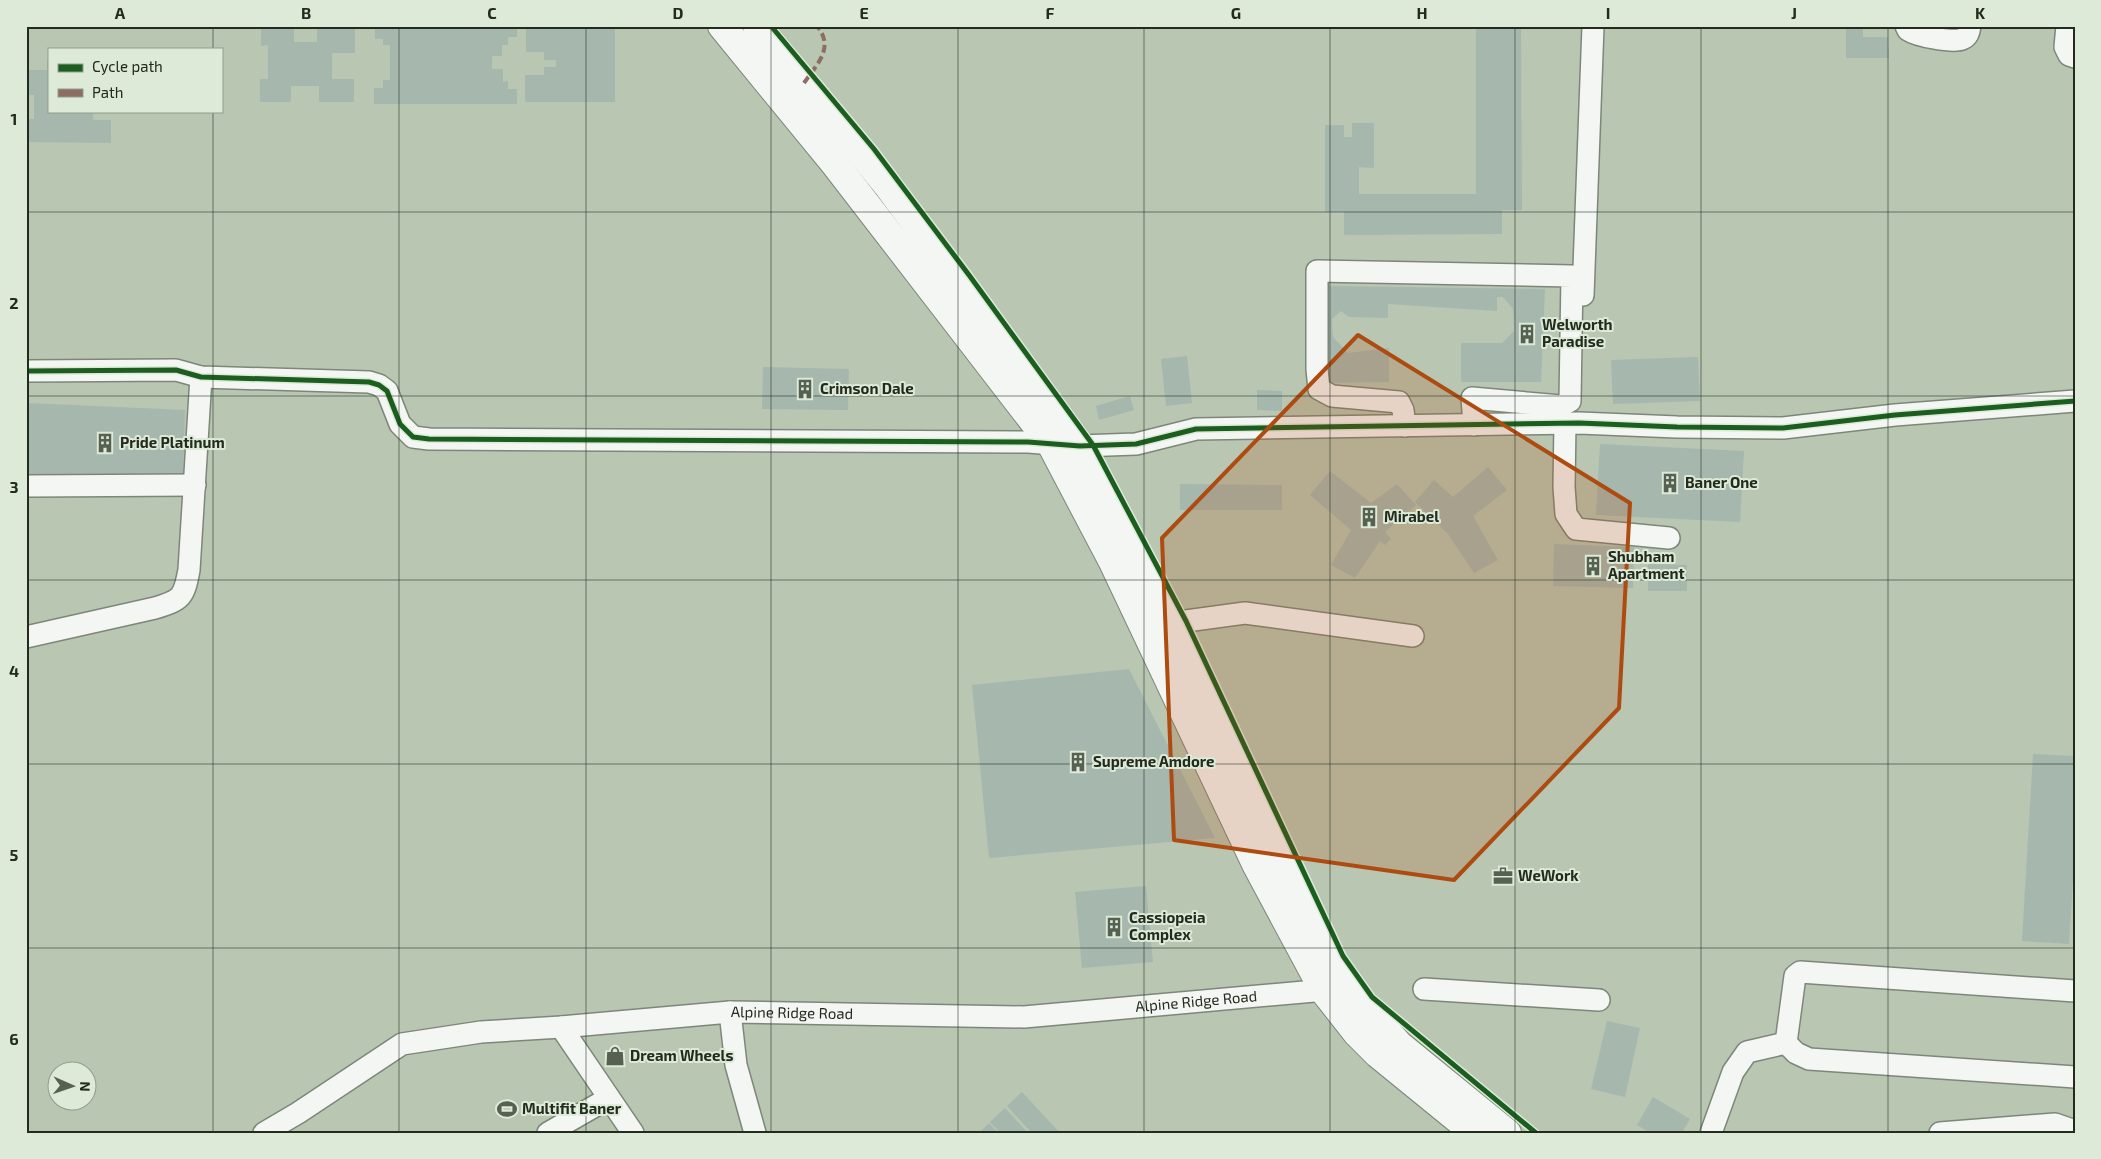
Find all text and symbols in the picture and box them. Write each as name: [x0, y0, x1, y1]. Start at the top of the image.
text: A: [115, 3, 126, 22]
text: B: [301, 3, 311, 22]
text: C: [487, 3, 497, 22]
text: D: [673, 3, 684, 22]
text: E: [859, 3, 869, 22]
text: F: [1046, 3, 1055, 22]
text: G: [1231, 3, 1241, 22]
text: H: [1416, 3, 1428, 22]
text: I: [1606, 3, 1610, 22]
text: J: [1791, 3, 1797, 22]
text: K: [1975, 3, 1986, 22]
legend: [48, 48, 222, 112]
text: Cycle path: [92, 57, 163, 75]
text: Path: [92, 83, 123, 101]
text: 1: [11, 109, 17, 128]
text: 2: [9, 293, 19, 312]
place label: Welworth Paradise: [1542, 315, 1613, 350]
building icon: Welworth Paradise: [1516, 323, 1538, 345]
building icon: Crimson Dale: [794, 378, 816, 400]
place label: Crimson Dale: [820, 379, 914, 397]
building icon: Pride Platinum: [94, 432, 116, 454]
place label: Pride Platinum: [120, 433, 225, 451]
building icon: Baner One: [1659, 472, 1681, 494]
place label: Baner One: [1685, 473, 1758, 491]
text: 3: [9, 477, 19, 496]
building icon: Mirabel: [1358, 506, 1380, 528]
place label: Mirabel: [1384, 507, 1439, 525]
place label: Shubham Apartment: [1608, 547, 1685, 582]
building icon: Shubham Apartment: [1582, 555, 1604, 577]
text: 4: [9, 661, 19, 680]
building icon: Supreme Amdore: [1067, 751, 1089, 773]
place label: Supreme Amdore: [1093, 752, 1215, 770]
text: 5: [10, 845, 19, 864]
office icon: WeWork: [1492, 865, 1514, 887]
place label: WeWork: [1518, 866, 1579, 884]
place label: Cassiopeia Complex: [1129, 908, 1205, 943]
building icon: Cassiopeia Complex: [1103, 916, 1125, 938]
street label: Alpine Ridge Road: [1134, 986, 1258, 1015]
street label: Alpine Ridge Road: [731, 1002, 853, 1022]
text: 6: [9, 1029, 19, 1048]
shop icon: Dream Wheels: [604, 1045, 626, 1067]
place label: Dream Wheels: [630, 1046, 733, 1064]
north arrow: [48, 1062, 98, 1112]
text: N: [77, 1081, 94, 1092]
sports icon: Multifit Baner: [496, 1098, 518, 1120]
place label: Multifit Baner: [522, 1099, 622, 1117]

